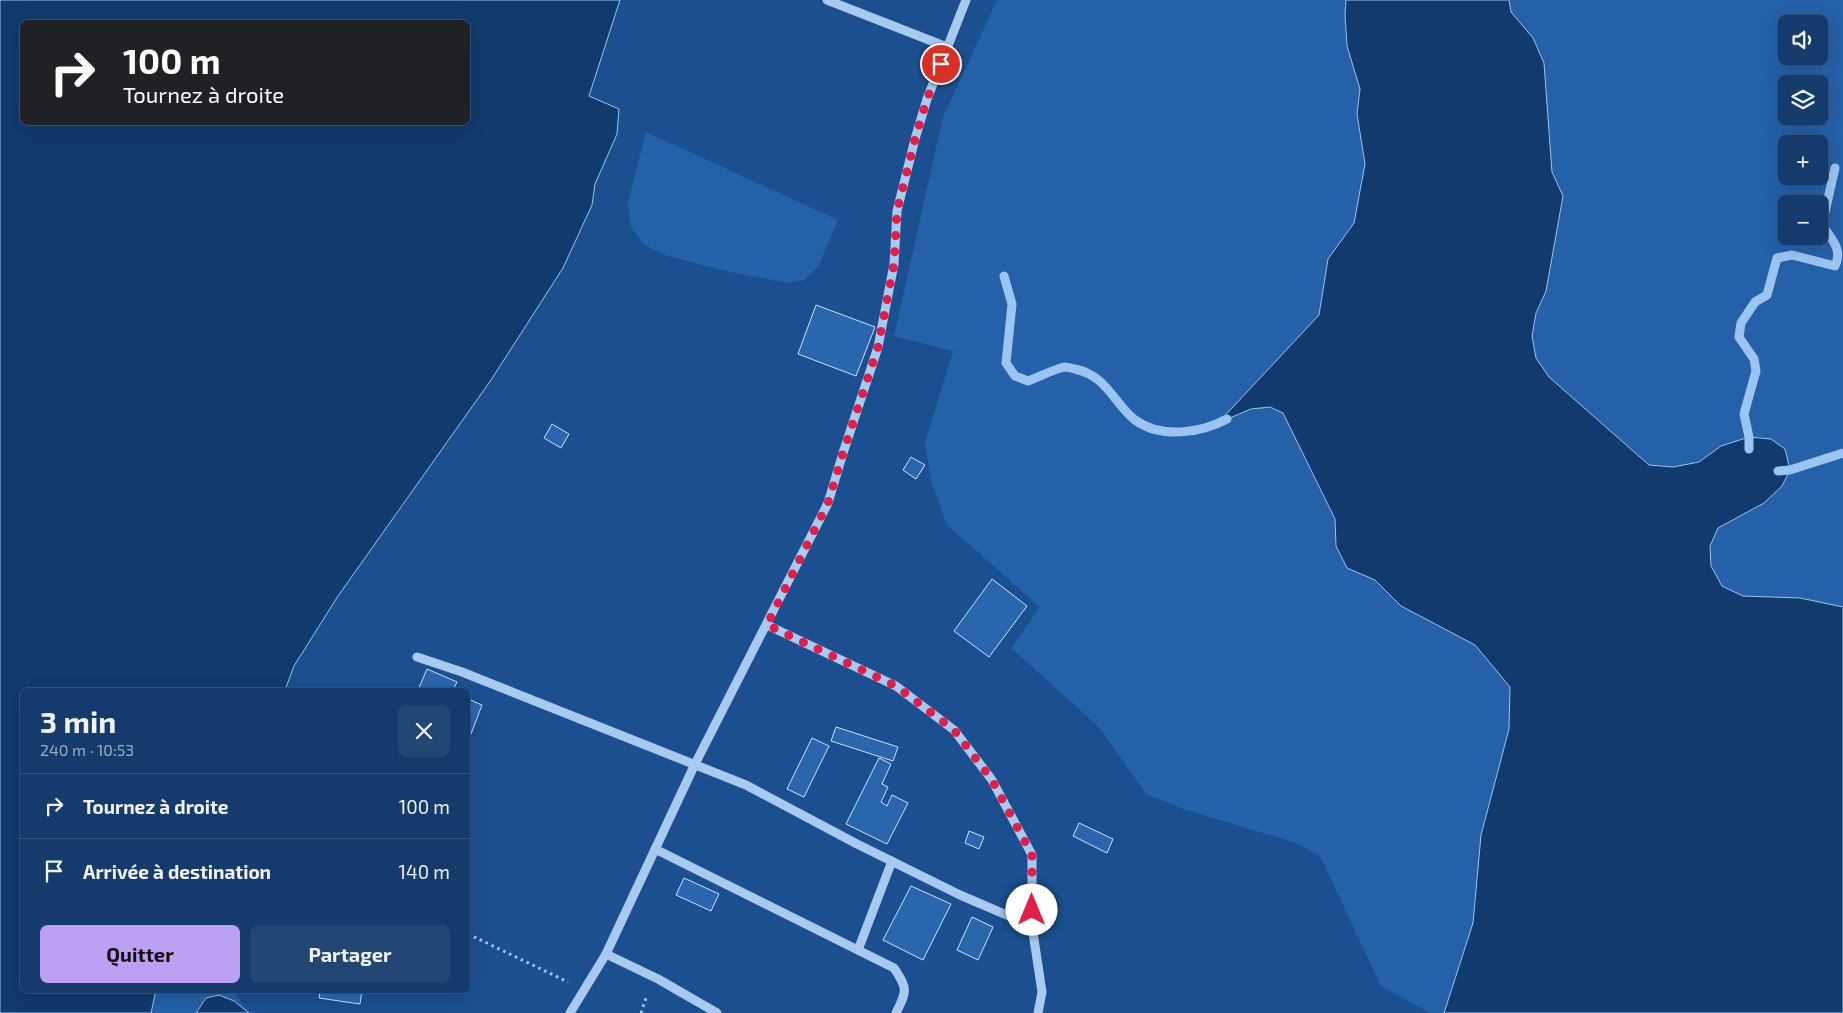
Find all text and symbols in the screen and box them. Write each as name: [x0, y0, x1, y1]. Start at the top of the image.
map controls: [1778, 15, 1828, 245]
button: sound: [1778, 15, 1828, 65]
text: 100 m: [123, 39, 221, 81]
icon: right: [40, 40, 105, 105]
pin: [920, 43, 962, 85]
icon: arrive: [927, 50, 955, 78]
button: layers: [1778, 75, 1828, 125]
text: Tournez à droite: [123, 81, 284, 107]
button: +: [1778, 135, 1828, 185]
button: −: [1778, 195, 1828, 245]
text: 3 min: [40, 703, 116, 739]
button: close: [398, 705, 450, 757]
text: 240 m · 10:53: [40, 740, 134, 759]
icon: right: [40, 792, 68, 820]
text: Tournez à droite: [83, 795, 229, 818]
text: 100 m: [399, 795, 450, 818]
icon: arrive: [40, 857, 68, 885]
text: Arrivée à destination: [83, 860, 271, 883]
text: 140 m: [398, 860, 450, 883]
position arrow: [1005, 883, 1057, 935]
button: Quitter: [40, 925, 240, 983]
button: Partager: [250, 925, 450, 983]

